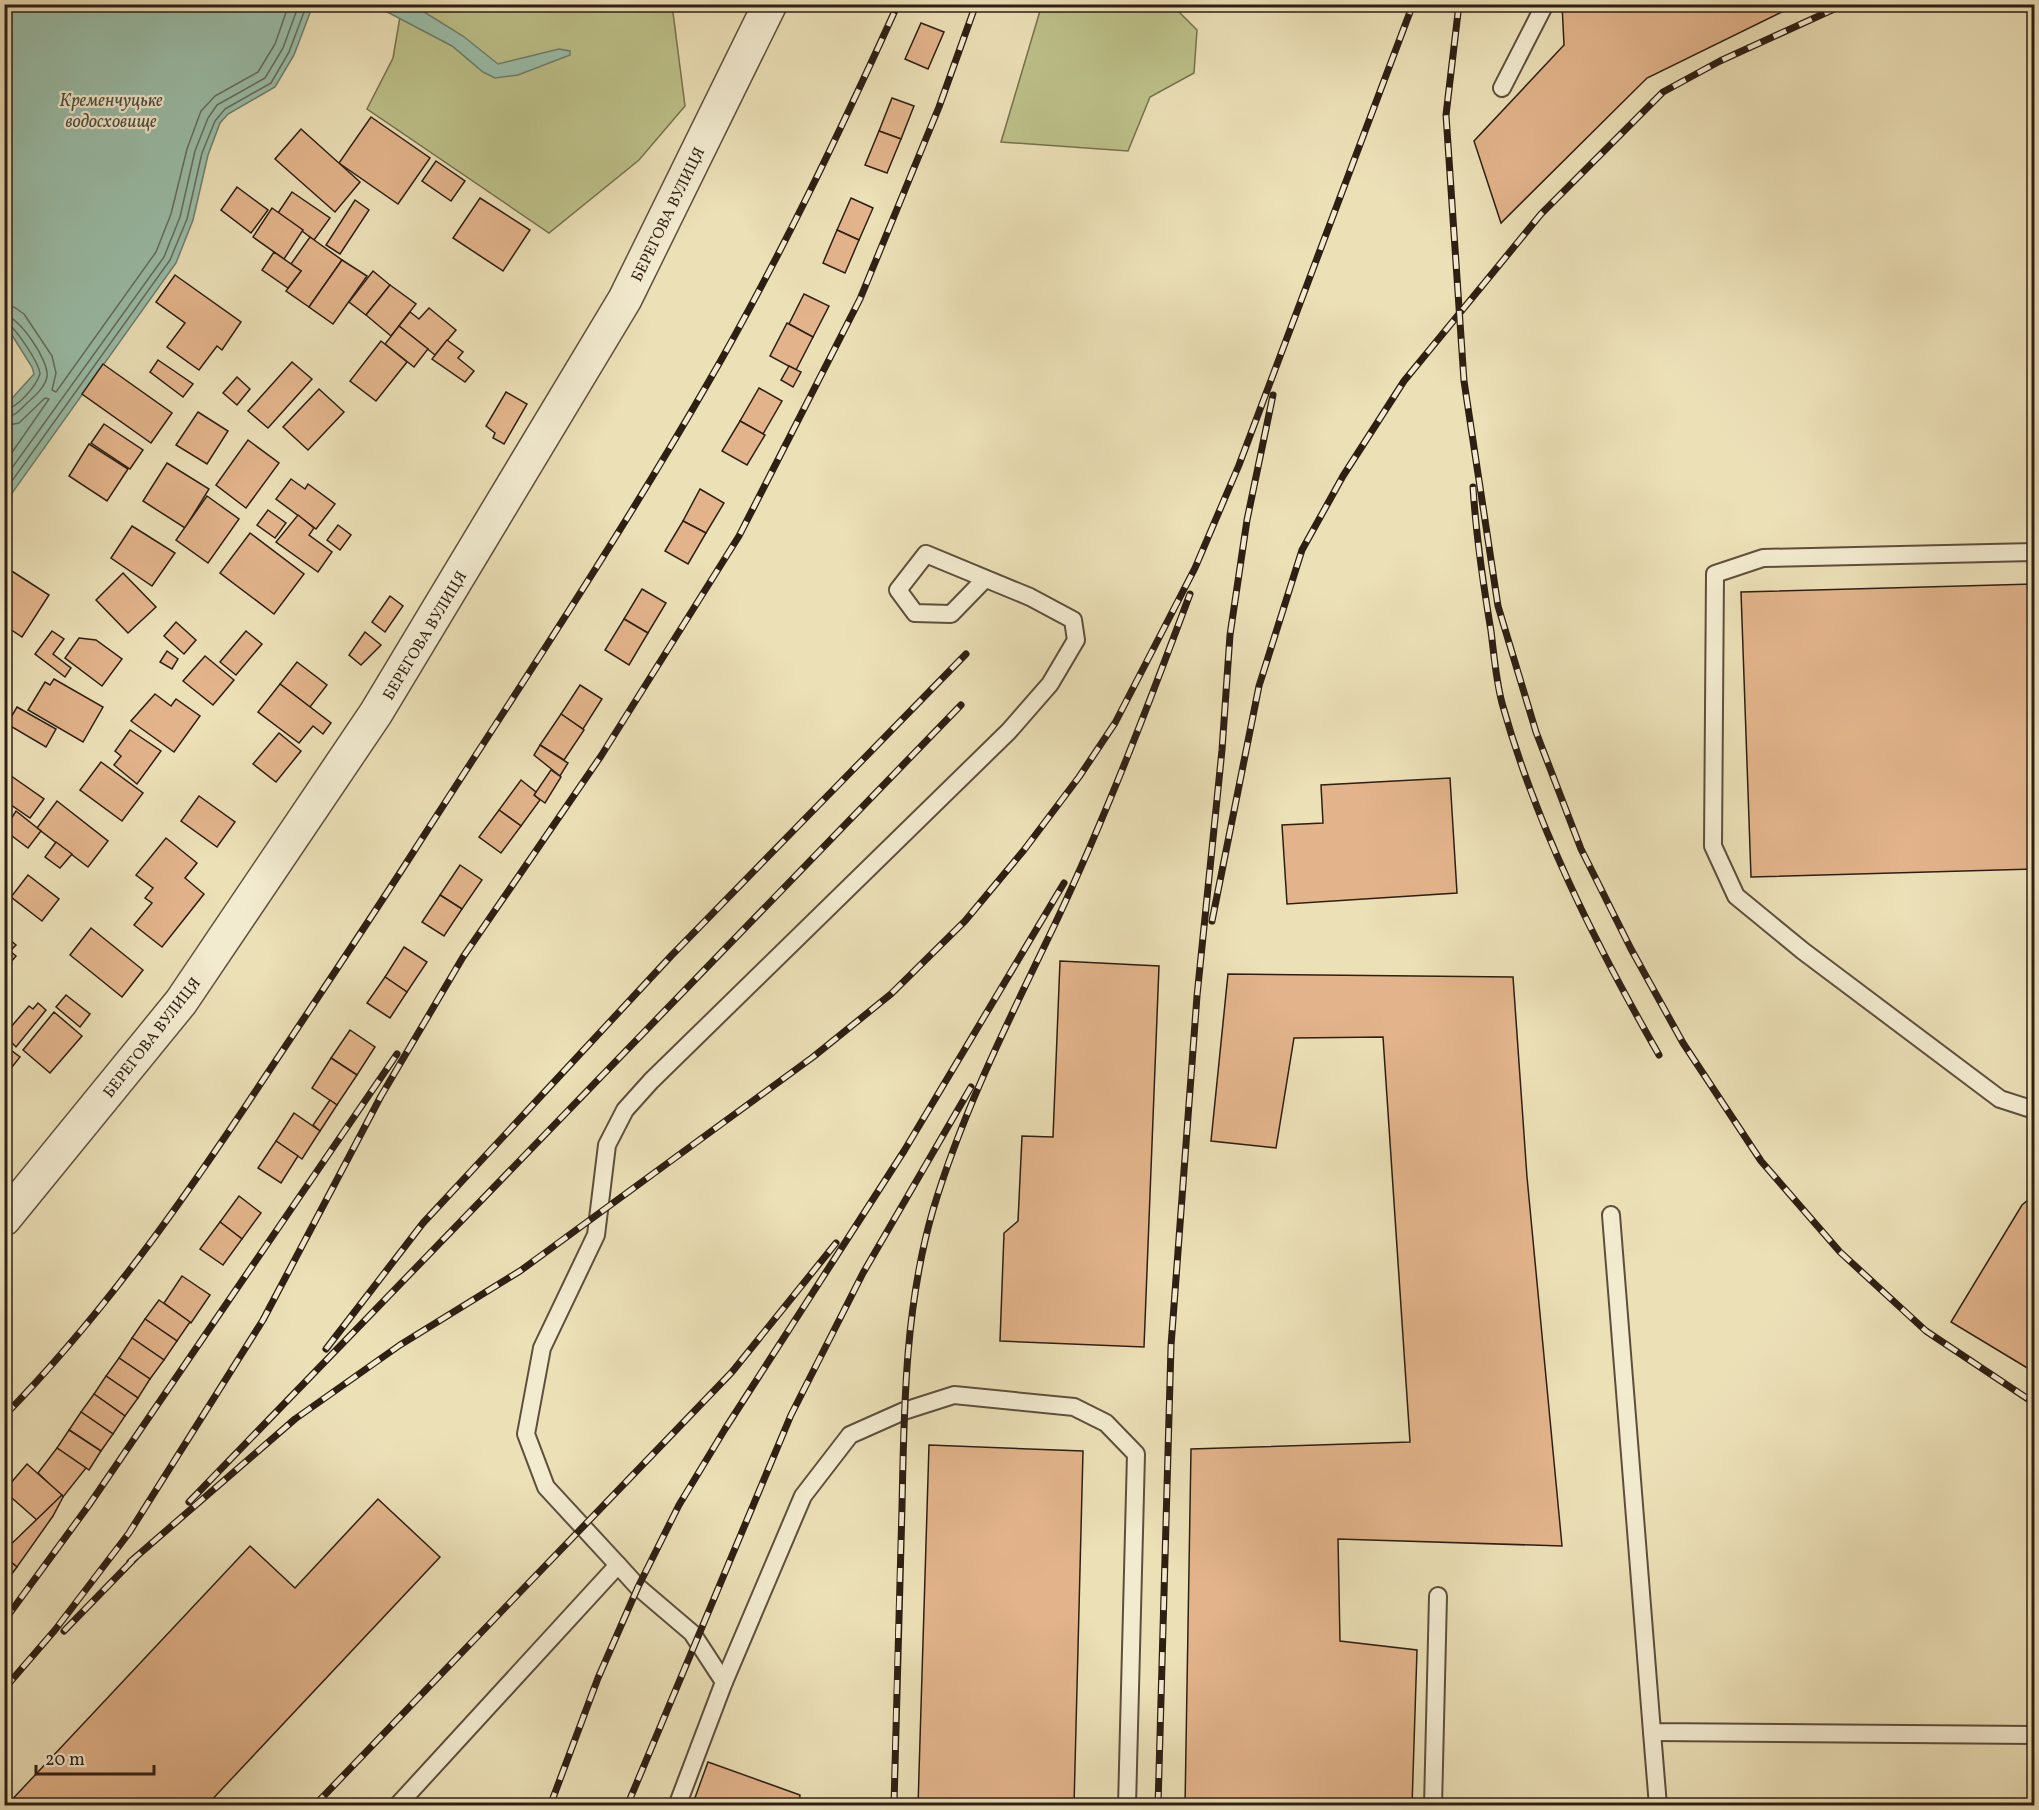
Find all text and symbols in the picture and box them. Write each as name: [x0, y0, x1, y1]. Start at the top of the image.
water label: Кременчуцьке водосховище: [59, 89, 163, 135]
street label: БЕРЕГОВА ВУЛИЦЯ: [627, 144, 711, 286]
street label: БЕРЕГОВА ВУЛИЦЯ: [378, 567, 473, 705]
street label: БЕРЕГОВА ВУЛИЦЯ: [99, 973, 207, 1103]
scale bar: [36, 1738, 154, 1776]
text: 20 m: [45, 1748, 85, 1773]

